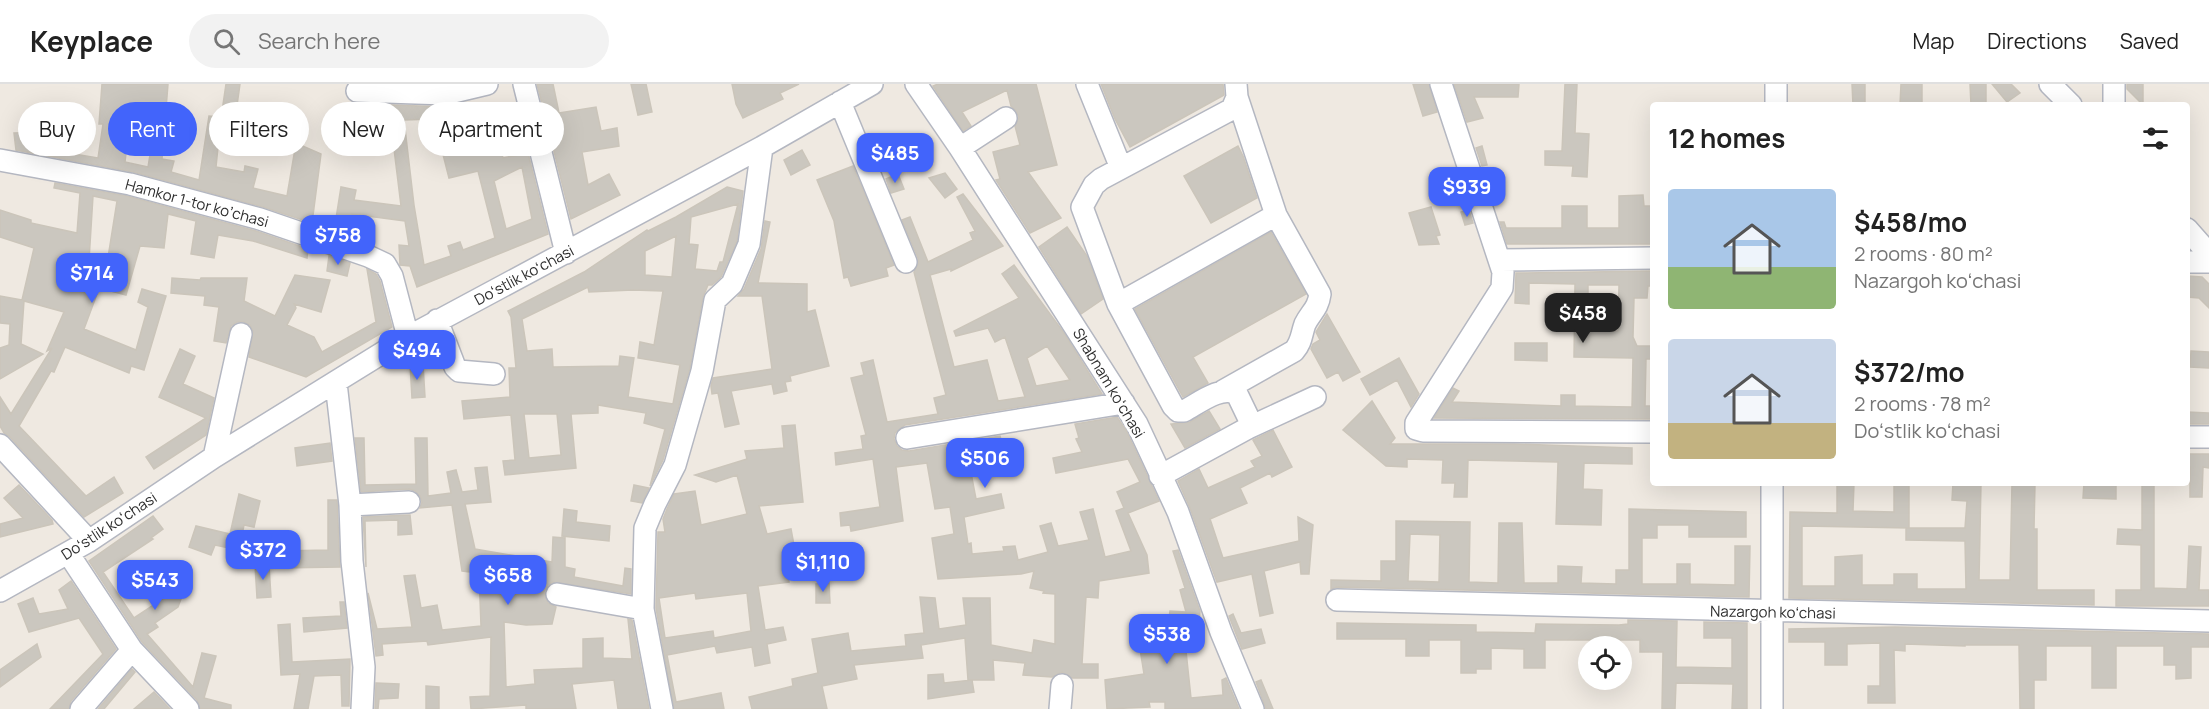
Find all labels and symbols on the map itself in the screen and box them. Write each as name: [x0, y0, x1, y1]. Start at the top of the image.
pin: $485: [859, 133, 931, 184]
pin: $939: [1431, 167, 1503, 218]
street label: Hamkor 1-tor koʼchasi: [123, 174, 271, 232]
pin: $758: [302, 215, 374, 266]
street label: Doʻstlik koʻchasi: [470, 240, 578, 310]
pin: $714: [56, 253, 128, 304]
pin: $458: [1547, 293, 1619, 344]
street label: Shabnam koʻchasi: [1068, 324, 1150, 442]
pin: $494: [381, 330, 453, 381]
pin: $506: [949, 438, 1021, 489]
street label: Doʻstlik koʻchasi: [57, 487, 161, 565]
pin: $372: [227, 530, 299, 581]
pin: $1,110: [774, 542, 872, 593]
pin: $658: [472, 555, 544, 606]
pin: $543: [119, 560, 191, 611]
street label: Nazargoh koʻchasi: [1710, 600, 1836, 624]
pin: $538: [1131, 614, 1203, 665]

